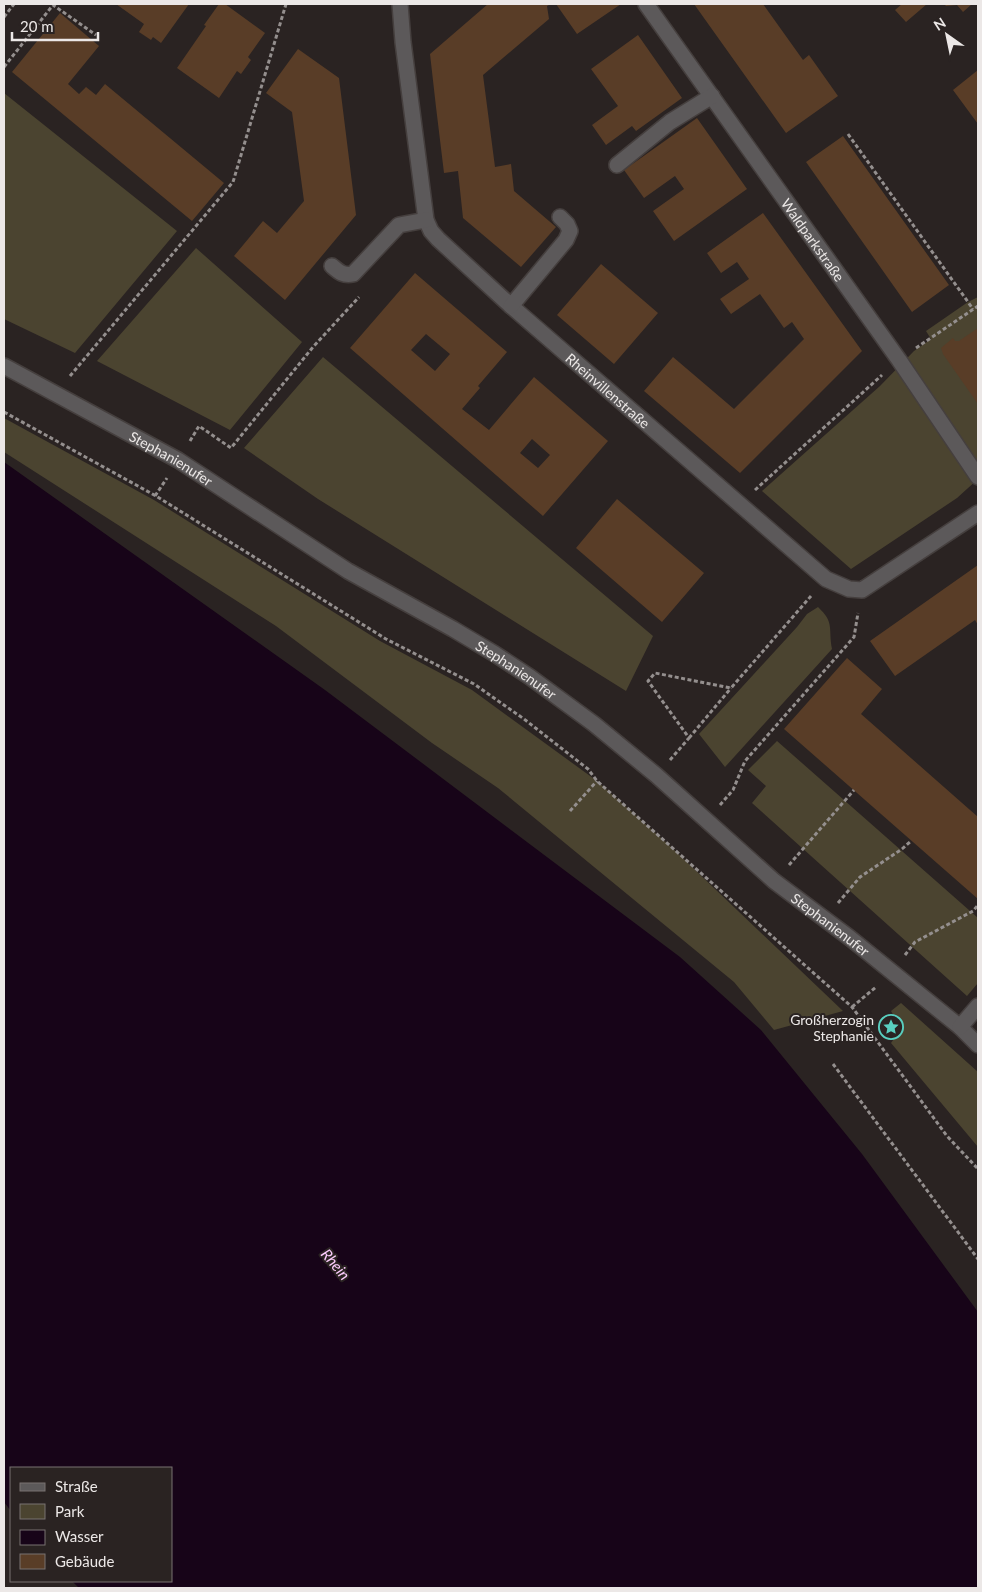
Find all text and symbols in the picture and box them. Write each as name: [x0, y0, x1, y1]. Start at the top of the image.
scale bar: [12, 10, 99, 42]
north arrow: [922, 10, 972, 60]
text: N: [930, 14, 949, 34]
text: 20 m: [20, 17, 54, 35]
street label: Waldparkstraße: [778, 195, 849, 284]
street label: Rheinvillenstraße: [563, 349, 654, 431]
street label: Stephanienufer: [127, 427, 216, 489]
street label: Stephanienufer: [473, 636, 560, 702]
street label: Stephanienufer: [788, 889, 873, 959]
place label: Großherzogin Stephanie: [790, 1011, 874, 1044]
place icon: Großherzogin Stephanie: [878, 1014, 904, 1040]
water label: Rhein: [318, 1245, 354, 1283]
legend: [10, 1467, 172, 1582]
text: Straße: [55, 1477, 98, 1495]
text: Park: [55, 1502, 85, 1520]
text: Wasser: [55, 1527, 104, 1545]
text: Gebäude: [55, 1552, 114, 1570]

